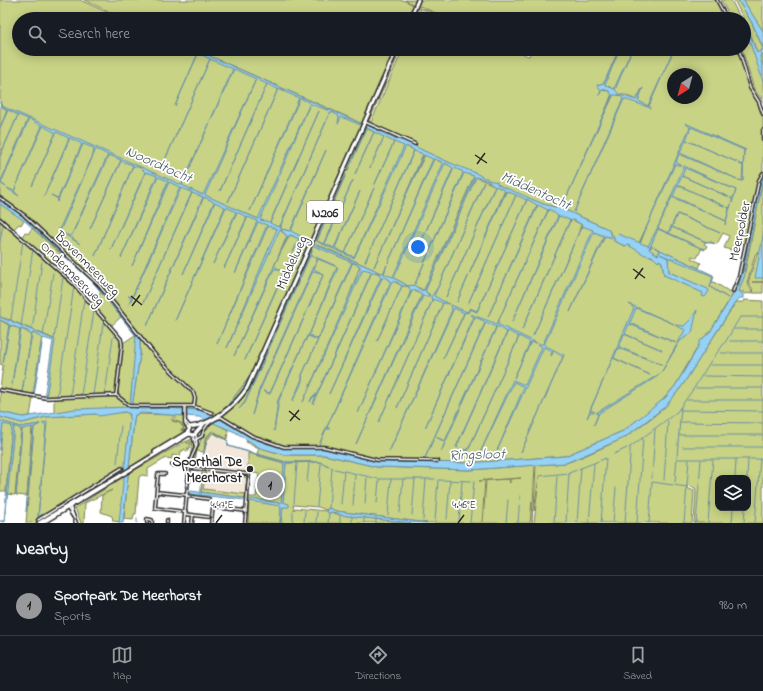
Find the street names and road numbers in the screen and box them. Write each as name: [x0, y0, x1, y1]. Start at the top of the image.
street label: Meerpolder: [724, 199, 757, 263]
road number: N206: [307, 201, 343, 223]
street label: Bovenmeerweg: [48, 226, 124, 302]
street label: Middelweg: [271, 232, 314, 293]
street label: Ondermeerweg: [34, 237, 109, 312]

